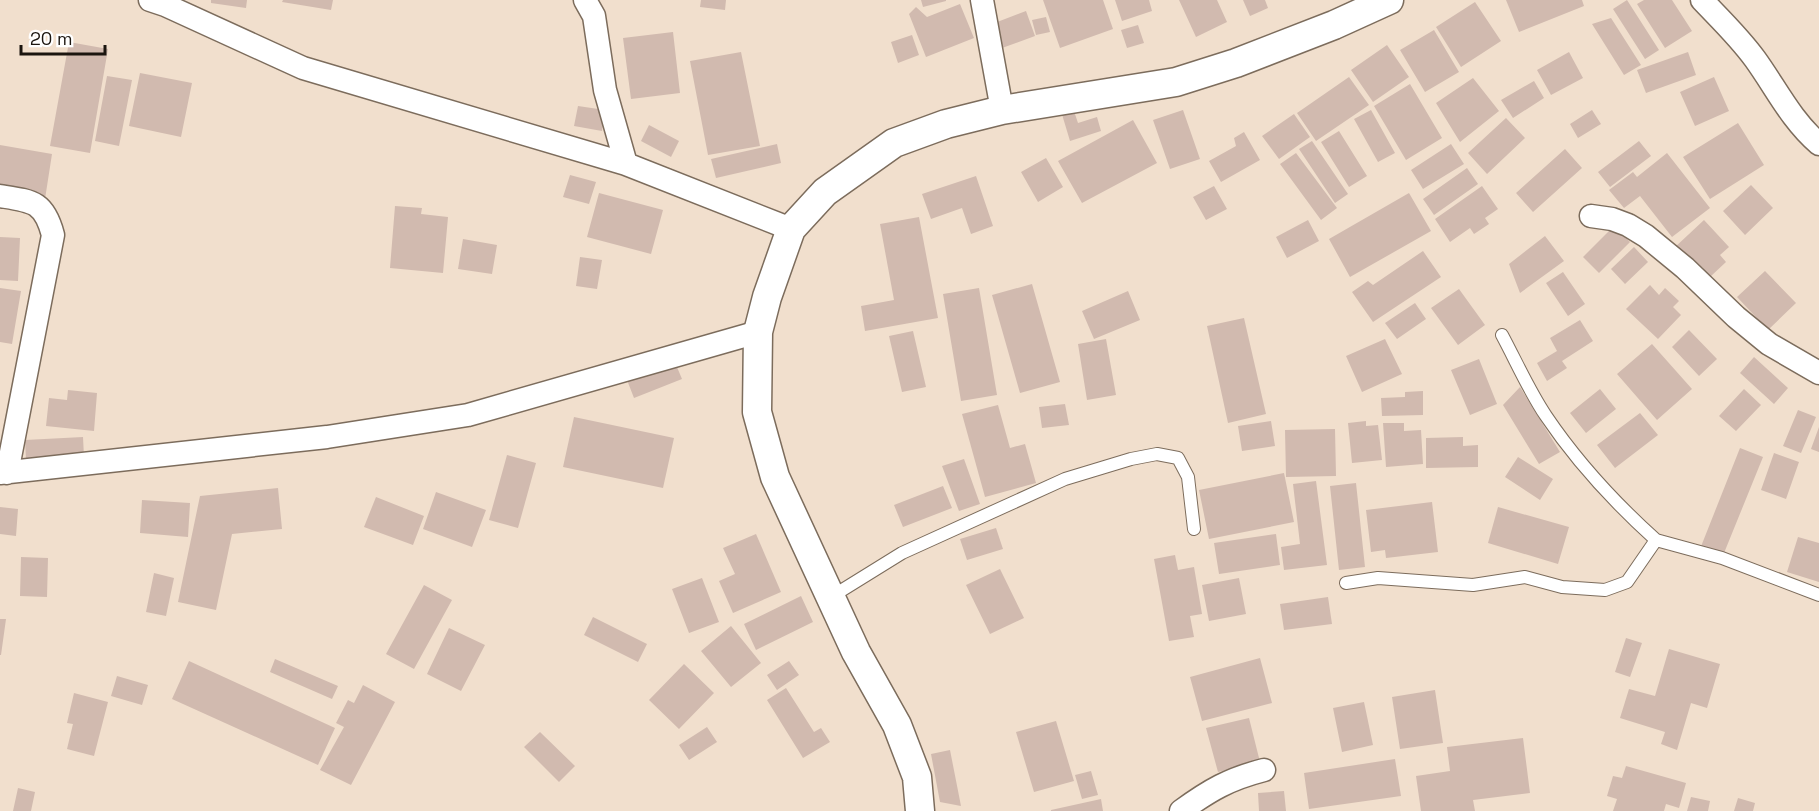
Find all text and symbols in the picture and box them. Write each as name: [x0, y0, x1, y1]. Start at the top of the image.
scale bar: [21, 18, 105, 56]
text: 20 m: [30, 27, 73, 50]

